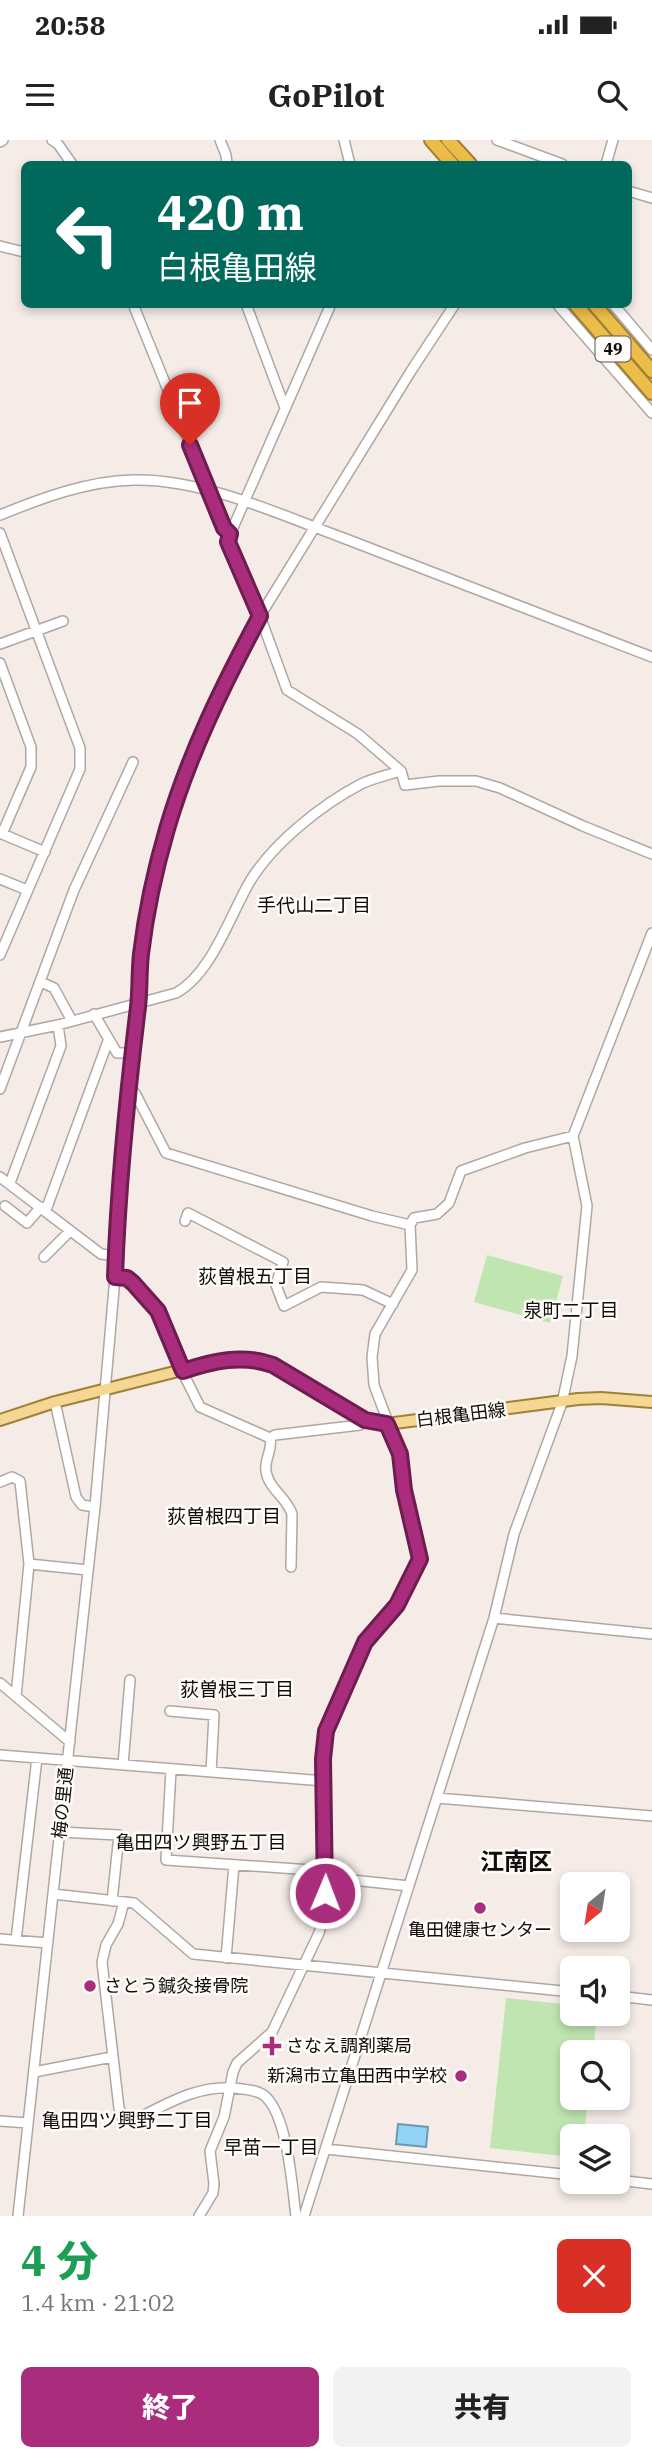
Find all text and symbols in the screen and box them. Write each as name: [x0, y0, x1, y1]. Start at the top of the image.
text: 20:58: [35, 8, 105, 42]
text: GoPilot: [268, 74, 384, 116]
icon: menu: [21, 76, 59, 114]
icon: search: [593, 76, 631, 114]
text: 420 m: [157, 180, 304, 243]
icon: left: [42, 189, 133, 280]
text: 白根亀田線: [157, 246, 317, 288]
road number: 49: [596, 336, 630, 362]
pin: [160, 373, 220, 445]
icon: arrive: [171, 384, 209, 422]
district label: 手代山二丁目: [257, 893, 371, 917]
district label: 荻曽根五丁目: [198, 1264, 312, 1288]
district label: 泉町二丁目: [523, 1298, 619, 1322]
street label: 白根亀田線: [415, 1398, 507, 1431]
district label: 荻曽根四丁目: [167, 1504, 281, 1528]
district label: 荻曽根三丁目: [180, 1677, 294, 1701]
street label: 梅の里通: [47, 1766, 78, 1840]
district label: 亀田四ツ興野五丁目: [115, 1830, 287, 1854]
district label: 江南区: [480, 1845, 552, 1877]
position arrow: [288, 1856, 362, 1930]
north arrow: [560, 1872, 630, 1942]
map controls: [560, 1872, 630, 2194]
marker: 亀田健康センター: [472, 1900, 488, 1916]
place label: 亀田健康センター: [408, 1918, 552, 1941]
button: sound: [560, 1956, 630, 2026]
place label: さとう鍼灸接骨院: [104, 1974, 248, 1997]
marker: さとう鍼灸接骨院: [82, 1978, 98, 1994]
place label: さなえ調剤薬局: [286, 2034, 412, 2057]
marker: さなえ調剤薬局: [264, 2038, 280, 2054]
button: search: [560, 2040, 630, 2110]
place label: 新潟市立亀田西中学校: [267, 2064, 447, 2087]
marker: 新潟市立亀田西中学校: [453, 2068, 469, 2084]
district label: 亀田四ツ興野二丁目: [41, 2108, 213, 2132]
button: layers: [560, 2124, 630, 2194]
district label: 早苗一丁目: [223, 2135, 319, 2159]
text: 4 分: [21, 2233, 98, 2288]
button: close: [557, 2239, 631, 2313]
text: 1.4 km · 21:02: [21, 2287, 175, 2317]
button: 終了: [21, 2367, 319, 2447]
button: 共有: [333, 2367, 631, 2447]

